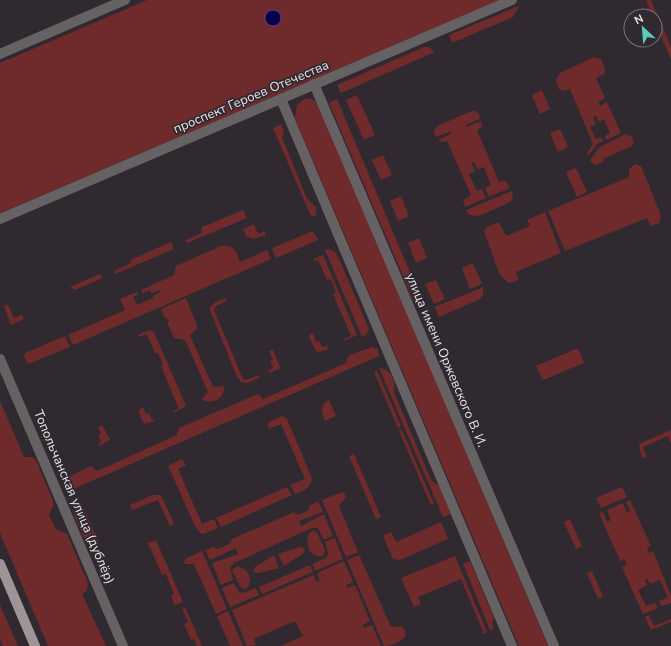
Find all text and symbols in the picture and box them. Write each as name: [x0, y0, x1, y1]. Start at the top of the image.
north arrow: [623, 8, 663, 48]
text: N: [632, 11, 646, 28]
street label: проспект Героев Отечества: [170, 56, 332, 138]
street label: улица имени Оржевского В. И.: [401, 270, 491, 450]
street label: Топольчанская улица (дублёр): [29, 407, 119, 587]

